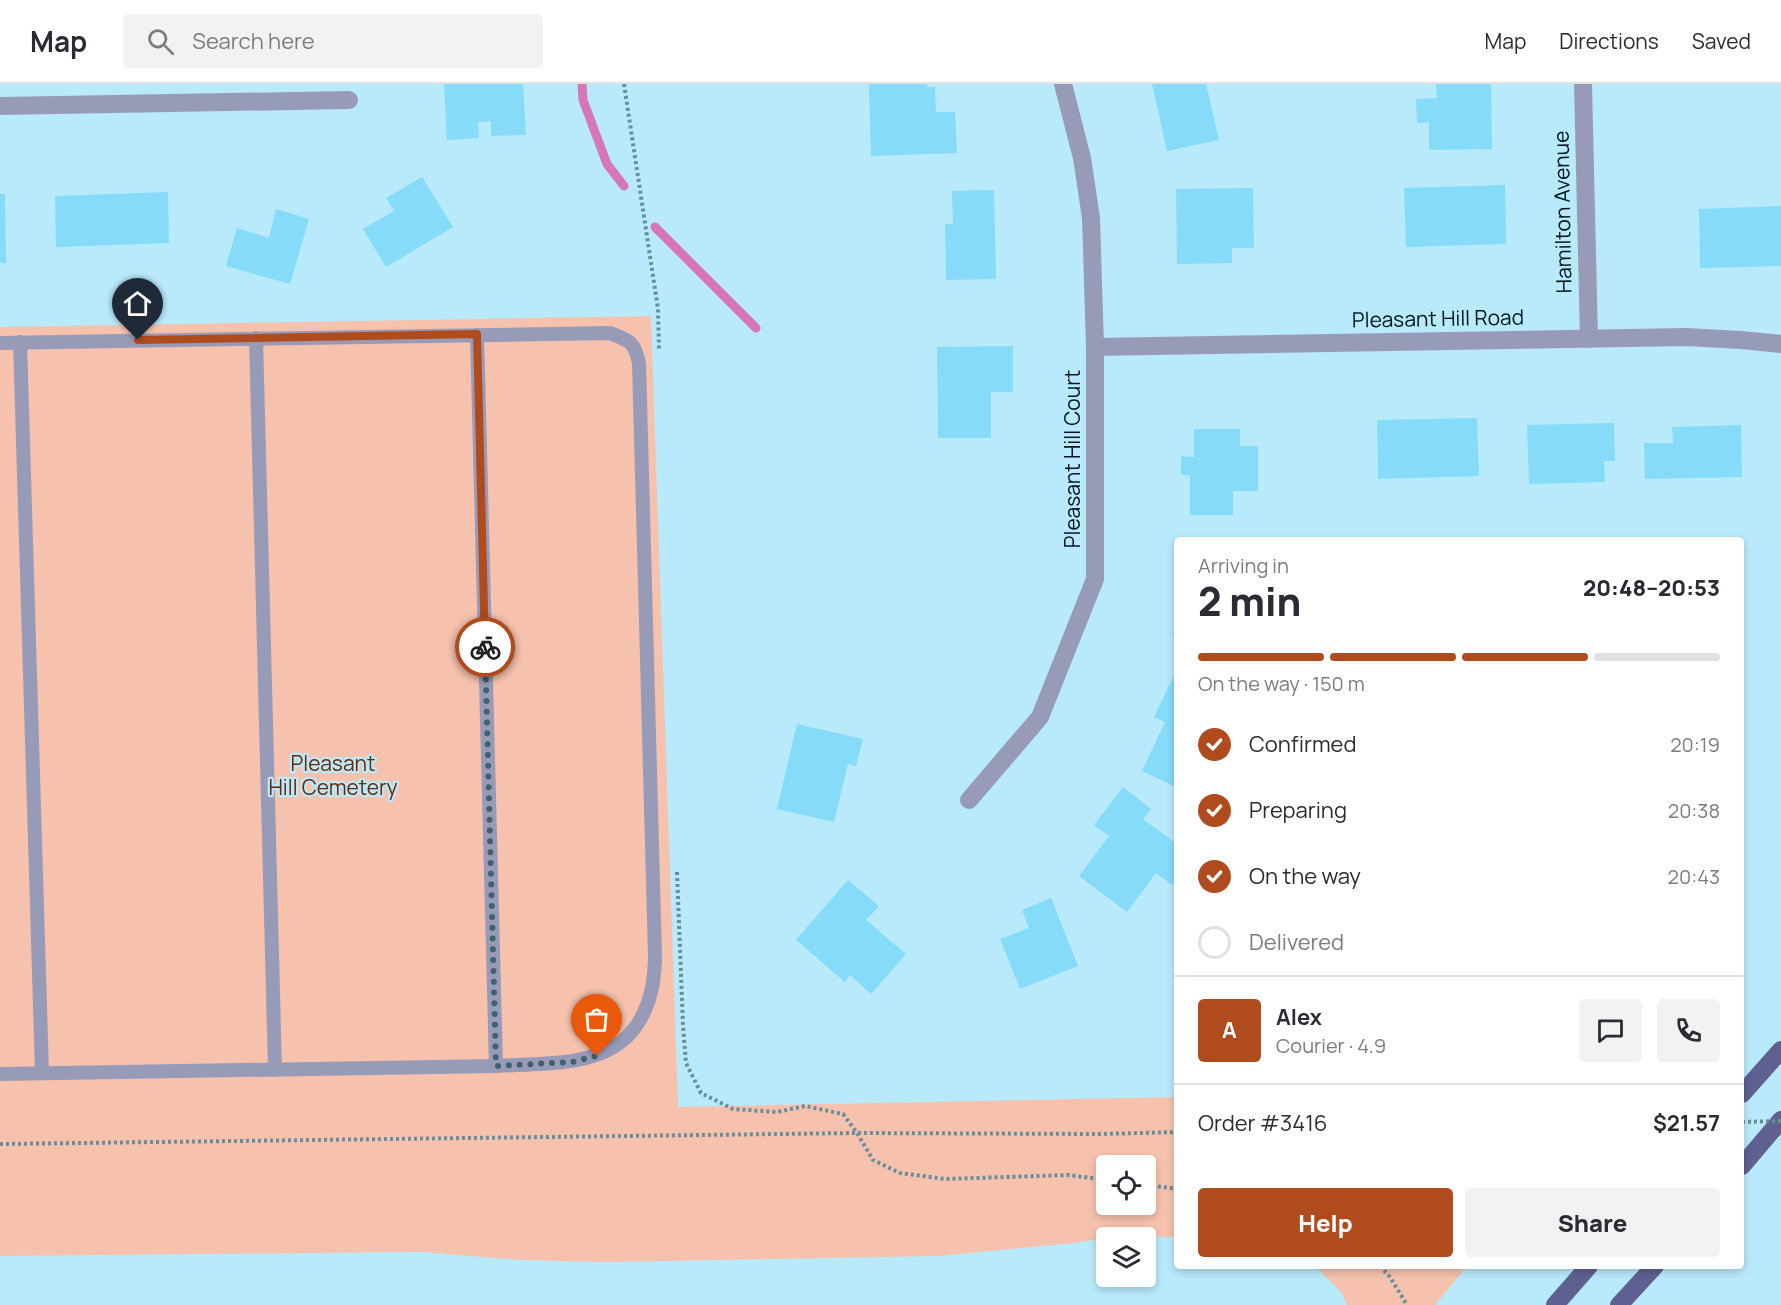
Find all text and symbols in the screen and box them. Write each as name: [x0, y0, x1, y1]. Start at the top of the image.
search box: [123, 14, 543, 68]
text: Map: [30, 22, 87, 60]
icon: search: [144, 25, 177, 58]
text: Search here: [192, 26, 315, 56]
text: Map: [1485, 27, 1526, 55]
text: Directions: [1559, 27, 1659, 55]
text: Saved: [1692, 27, 1751, 55]
street label: Hamilton Avenue: [1547, 130, 1577, 294]
pin: [112, 278, 163, 340]
icon: home: [121, 287, 154, 320]
street label: Pleasant Hill Road: [1352, 303, 1524, 334]
street label: Pleasant Hill Court: [1058, 370, 1086, 548]
text: Arriving in: [1198, 552, 1289, 579]
text: 20:48–20:53: [1583, 573, 1720, 603]
text: 2 min: [1198, 574, 1301, 628]
courier: [455, 617, 515, 677]
icon: bike: [469, 631, 502, 664]
text: On the way · 150 m: [1198, 670, 1365, 697]
icon: check: [1198, 728, 1231, 761]
text: Confirmed: [1249, 729, 1357, 759]
text: 20:19: [1670, 731, 1720, 758]
park label: Pleasant Hill Cemetery: [268, 749, 398, 801]
icon: check: [1198, 794, 1231, 827]
text: Preparing: [1249, 795, 1347, 825]
text: 20:38: [1668, 797, 1720, 824]
icon: check: [1198, 860, 1231, 893]
text: On the way: [1249, 861, 1361, 891]
text: 20:43: [1668, 863, 1720, 890]
text: Delivered: [1249, 927, 1344, 957]
pin: [571, 994, 622, 1056]
button: chat: [1579, 999, 1642, 1062]
button: phone: [1657, 999, 1720, 1062]
text: Alex: [1276, 1002, 1322, 1032]
icon: bag: [580, 1003, 613, 1036]
text: A: [1222, 1015, 1237, 1045]
text: Courier · 4.9: [1276, 1032, 1386, 1059]
text: Order #3416: [1198, 1108, 1327, 1138]
text: $21.57: [1653, 1108, 1720, 1138]
map controls: [1096, 1155, 1156, 1287]
button: locate: [1096, 1155, 1156, 1215]
button: Help: [1198, 1188, 1453, 1257]
button: Share: [1465, 1188, 1720, 1257]
button: layers: [1096, 1227, 1156, 1287]

